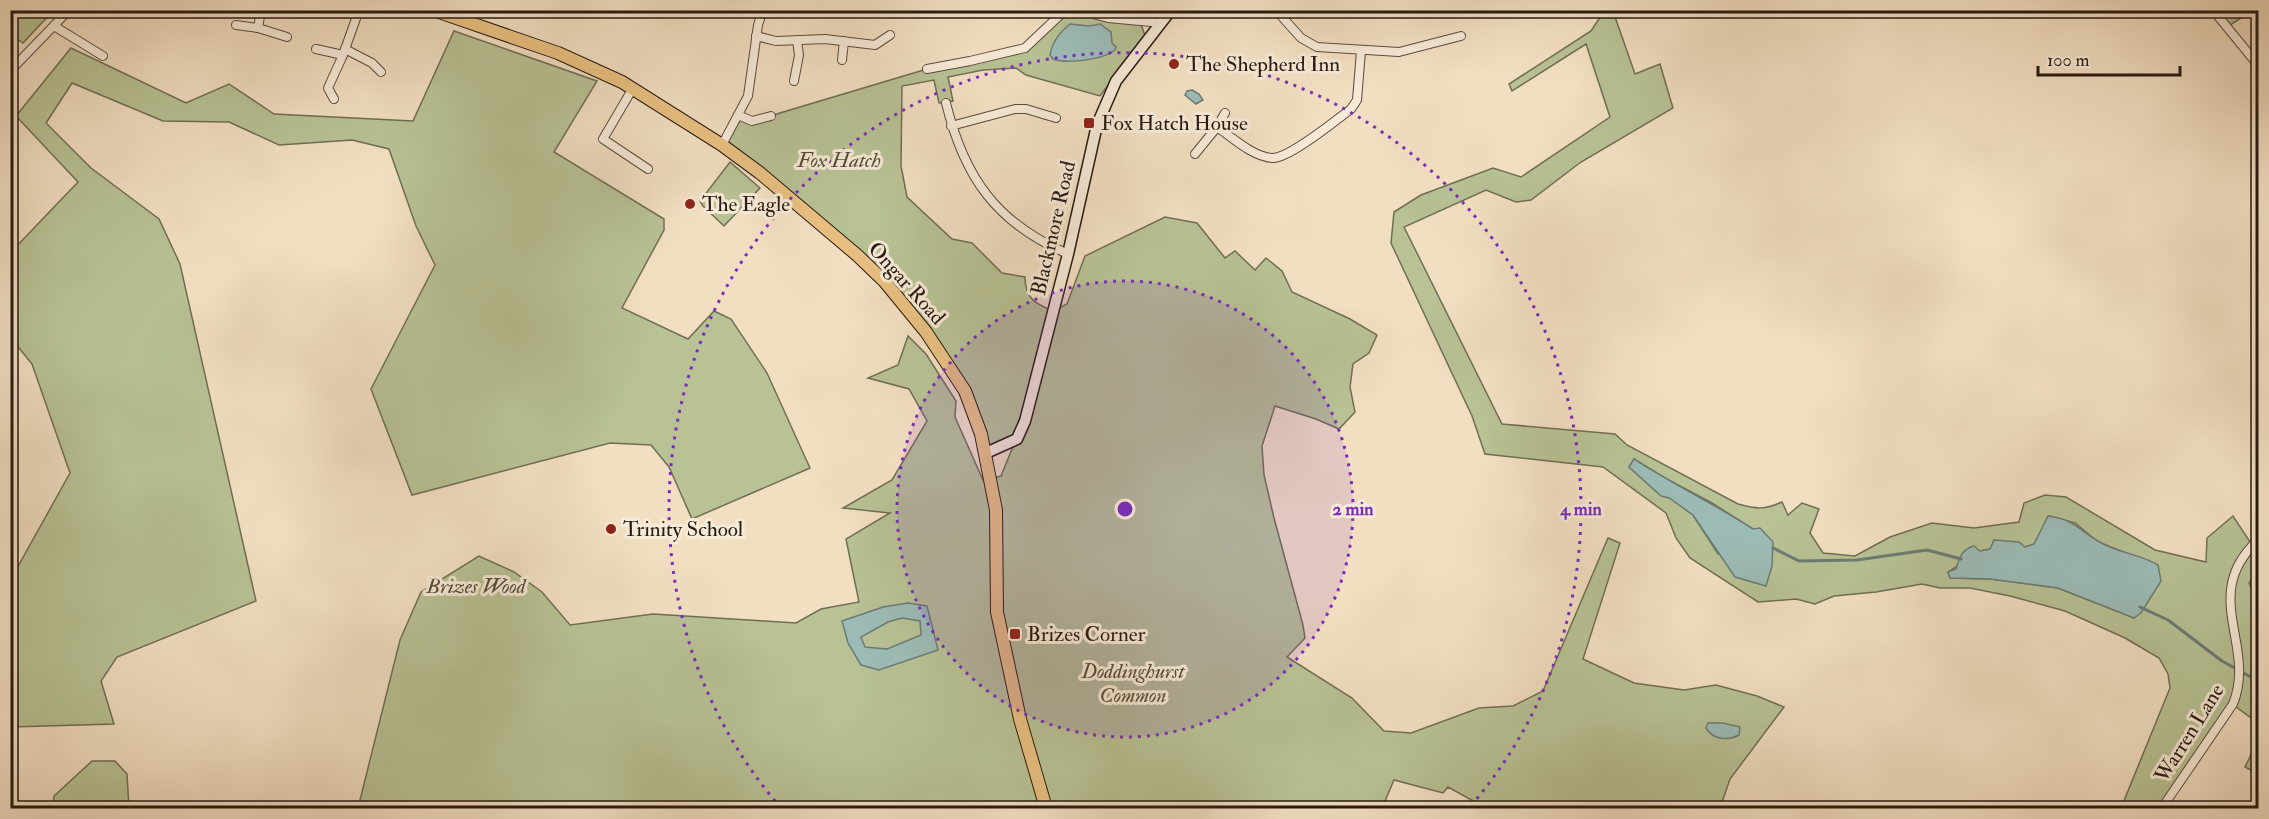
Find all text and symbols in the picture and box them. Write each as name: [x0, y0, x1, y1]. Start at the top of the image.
scale bar: [2038, 39, 2180, 77]
text: 100 m: [2047, 49, 2090, 72]
place label: The Shepherd Inn: [1186, 51, 1340, 78]
marker: The Shepherd Inn: [1167, 57, 1181, 71]
place label: Fox Hatch House: [1101, 110, 1248, 137]
marker: Fox Hatch House: [1082, 116, 1096, 130]
park label: Fox Hatch: [796, 147, 881, 174]
street label: Blackmore Road: [1025, 158, 1082, 298]
place label: The Eagle: [702, 191, 790, 218]
marker: The Eagle: [683, 197, 697, 211]
street label: Ongar Road: [862, 236, 952, 331]
text: 2 min: [1333, 498, 1374, 521]
text: 4 min: [1559, 498, 1602, 521]
centre of rings: [1115, 499, 1135, 519]
place label: Trinity School: [623, 516, 744, 543]
marker: Trinity School: [604, 522, 618, 536]
park label: Brizes Wood: [425, 573, 527, 600]
place label: Brizes Corner: [1027, 621, 1146, 648]
marker: Brizes Corner: [1008, 627, 1022, 641]
park label: Doddinghurst Common: [1081, 658, 1185, 709]
street label: Warren Lane: [2148, 679, 2230, 788]

